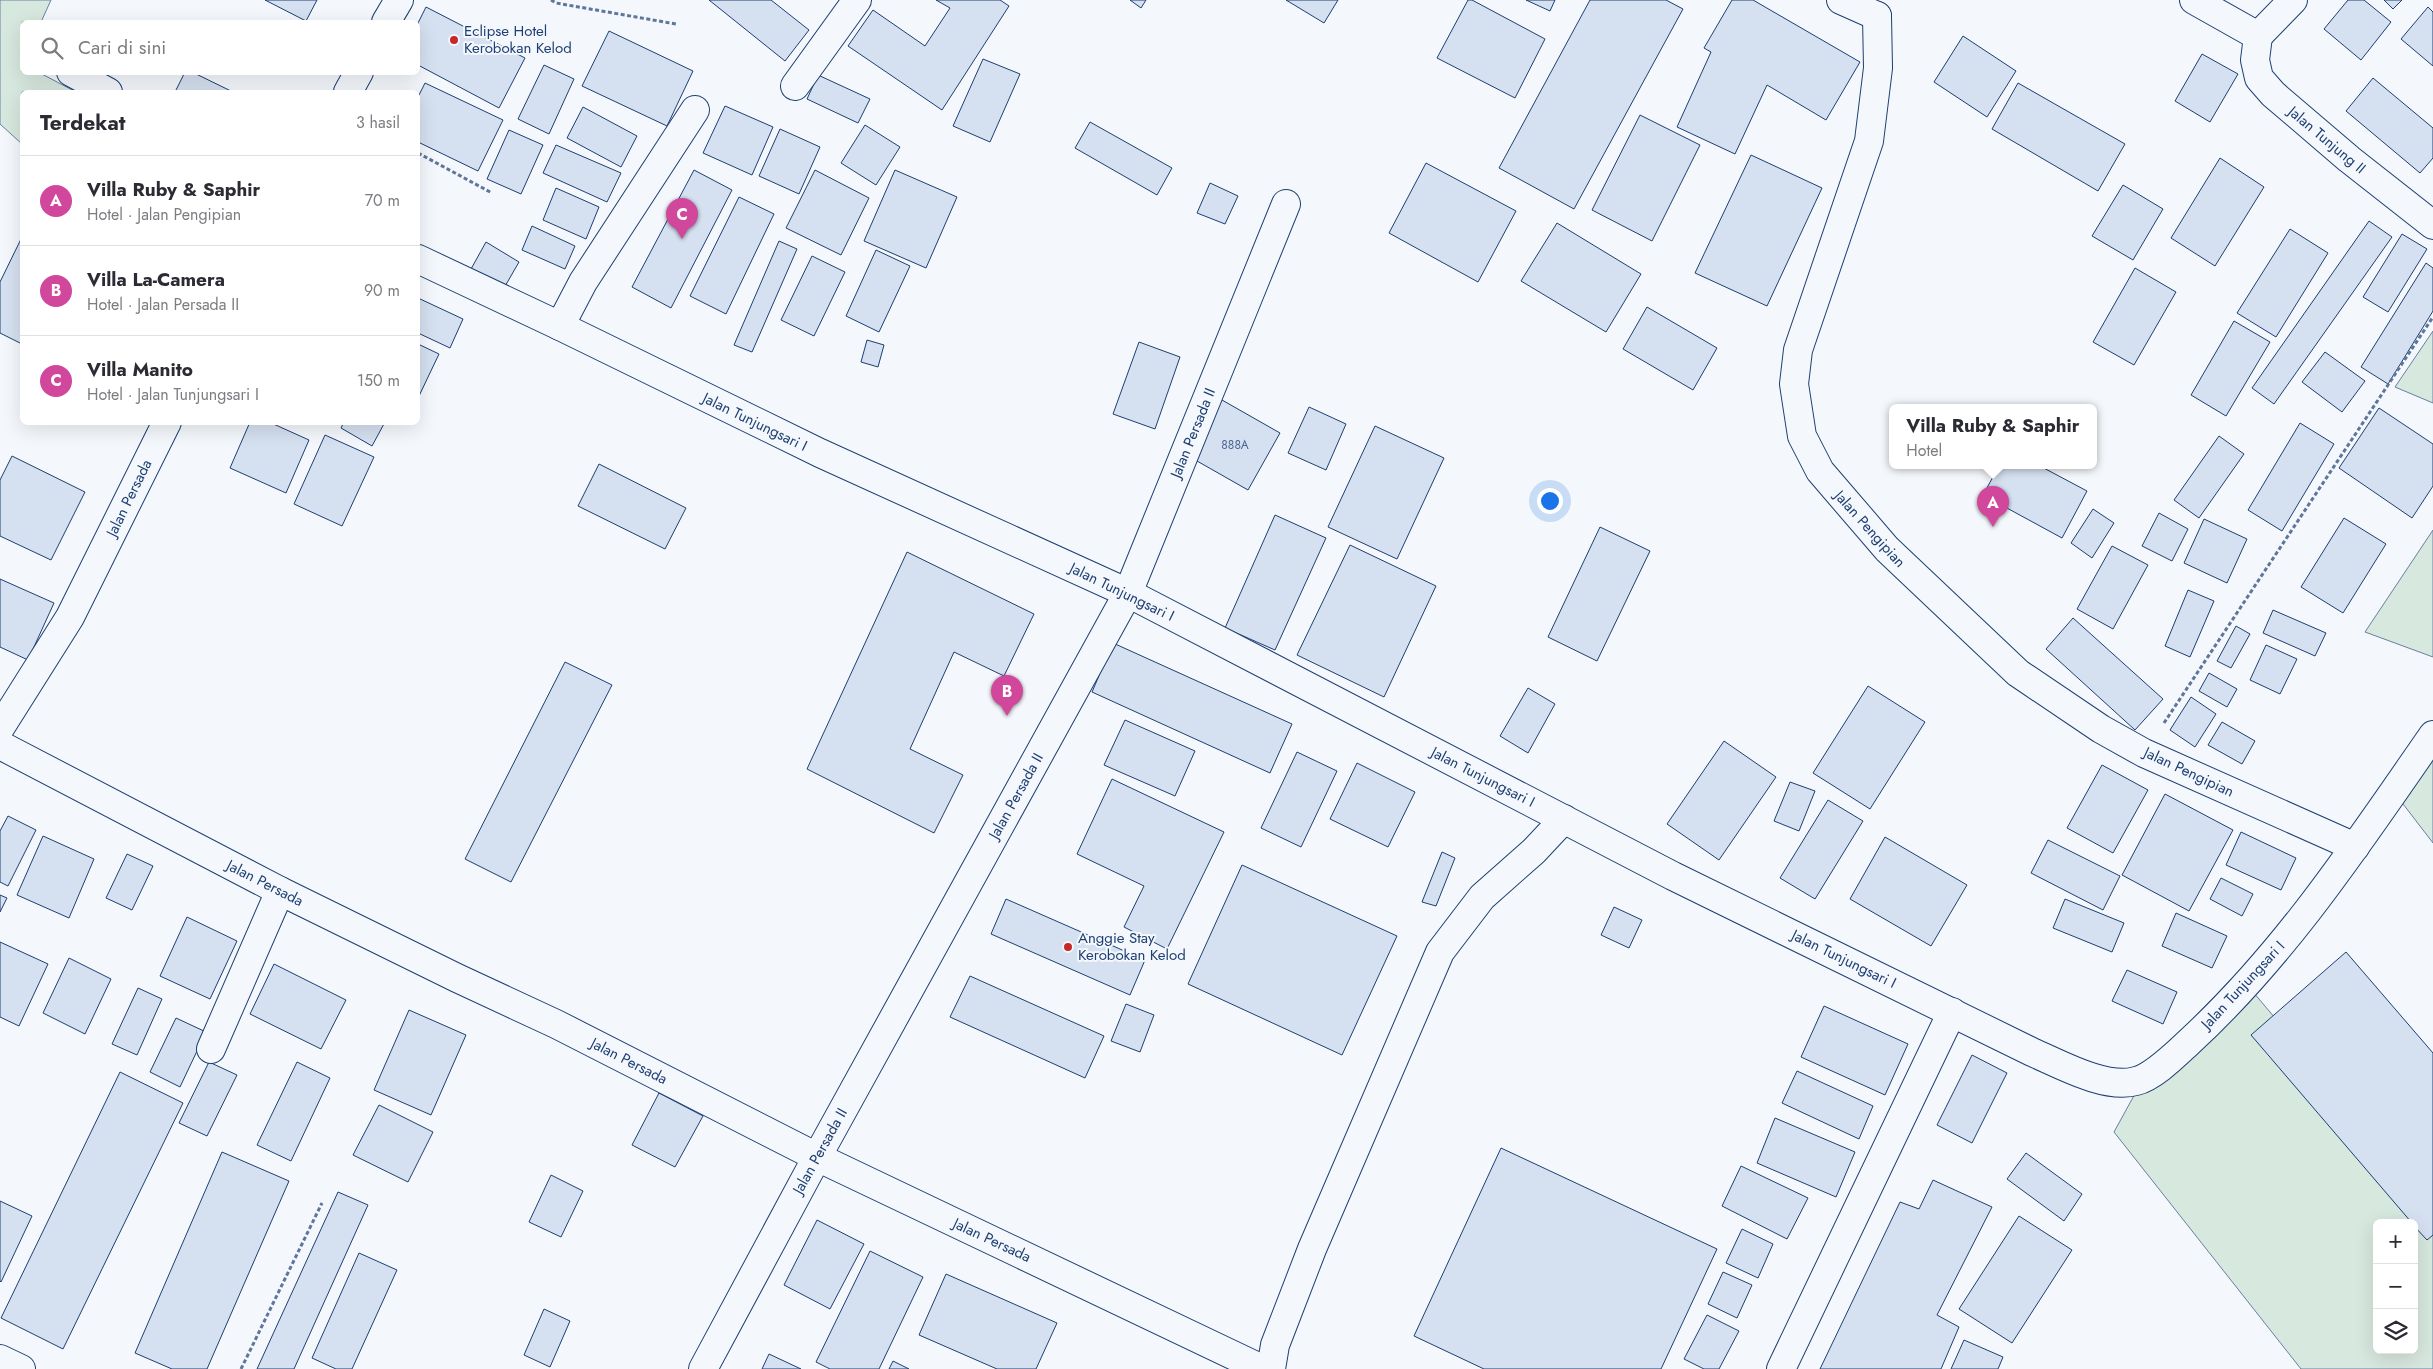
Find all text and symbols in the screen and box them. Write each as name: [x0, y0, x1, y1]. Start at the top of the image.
search box: [20, 20, 420, 75]
place label: Eclipse Hotel Kerobokan Kelod: [464, 20, 572, 59]
icon: search: [38, 34, 66, 62]
text: Cari di sini: [78, 34, 166, 61]
marker: Eclipse Hotel Kerobokan Kelod: [448, 34, 460, 46]
street label: Jalan Tunjung II: [2282, 100, 2371, 179]
text: Terdekat: [40, 108, 125, 138]
text: 3 hasil: [356, 111, 400, 134]
text: Villa Ruby & Saphir: [87, 176, 260, 203]
text: A: [50, 189, 62, 212]
text: 70 m: [365, 189, 400, 212]
pin: C: [666, 198, 698, 239]
text: Hotel · Jalan Pengipian: [87, 203, 241, 226]
text: Villa La-Camera: [87, 266, 225, 293]
text: B: [51, 279, 61, 302]
text: 90 m: [364, 279, 400, 302]
text: Hotel · Jalan Persada II: [87, 293, 239, 316]
text: Villa Manito: [87, 356, 193, 383]
text: C: [50, 369, 62, 392]
text: 150 m: [357, 369, 400, 392]
text: Hotel · Jalan Tunjungsari I: [87, 383, 259, 406]
street label: Jalan Persada II: [1164, 385, 1221, 483]
street label: Jalan Tunjungsari I: [697, 386, 811, 457]
popup: [1889, 404, 2097, 469]
text: Villa Ruby & Saphir: [1906, 412, 2080, 439]
house number: 888A: [1221, 436, 1249, 454]
text: Hotel: [1906, 439, 1942, 462]
street label: Jalan Persada: [100, 456, 157, 542]
street label: Jalan Pengipian: [1828, 484, 1911, 572]
pin: A: [1977, 486, 2009, 527]
your location: [1537, 488, 1563, 514]
street label: Jalan Tunjungsari I: [1064, 556, 1178, 627]
pin: B: [991, 675, 1023, 716]
street label: Jalan Tunjungsari I: [1425, 740, 1539, 813]
street label: Jalan Pengipian: [2138, 741, 2238, 803]
street label: Jalan Persada II: [982, 749, 1049, 845]
street label: Jalan Persada: [221, 853, 307, 912]
street label: Jalan Tunjungsari I: [1786, 923, 1900, 994]
place label: Anggie Stay Kerobokan Kelod: [1078, 927, 1186, 966]
street label: Jalan Tunjungsari I: [2195, 936, 2290, 1036]
marker: Anggie Stay Kerobokan Kelod: [1062, 941, 1074, 953]
street label: Jalan Persada: [585, 1031, 671, 1090]
street label: Jalan Persada II: [786, 1104, 853, 1200]
street label: Jalan Persada: [948, 1212, 1035, 1268]
map controls: [2373, 1219, 2418, 1354]
button: +: [2373, 1219, 2418, 1264]
button: −: [2373, 1264, 2418, 1309]
button: layers: [2373, 1309, 2418, 1354]

